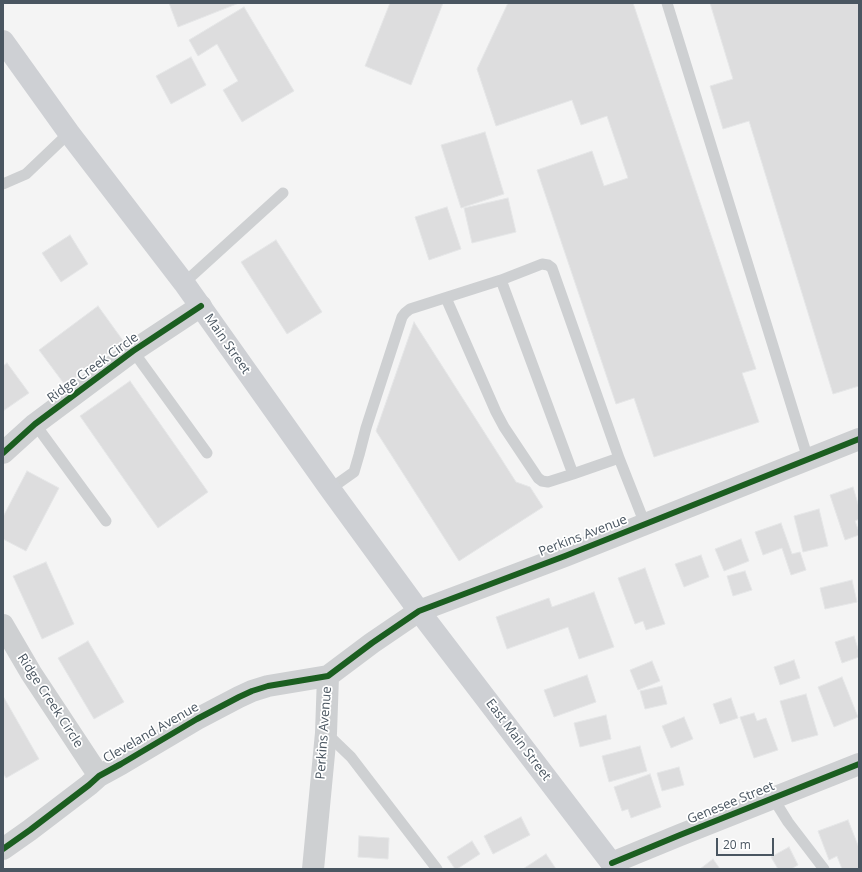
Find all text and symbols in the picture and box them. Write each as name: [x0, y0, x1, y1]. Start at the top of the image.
street label: Main Street: [201, 311, 253, 377]
street label: Ridge Creek Circle: [44, 330, 142, 406]
street label: Perkins Avenue: [537, 512, 629, 560]
street label: Ridge Creek Circle: [14, 651, 86, 751]
street label: Perkins Avenue: [313, 686, 335, 780]
street label: East Main Street: [482, 696, 554, 784]
street label: Cleveland Avenue: [100, 699, 202, 767]
street label: Genesee Street: [685, 778, 777, 828]
scale bar: [718, 830, 776, 856]
text: 20 m: [723, 836, 751, 853]

